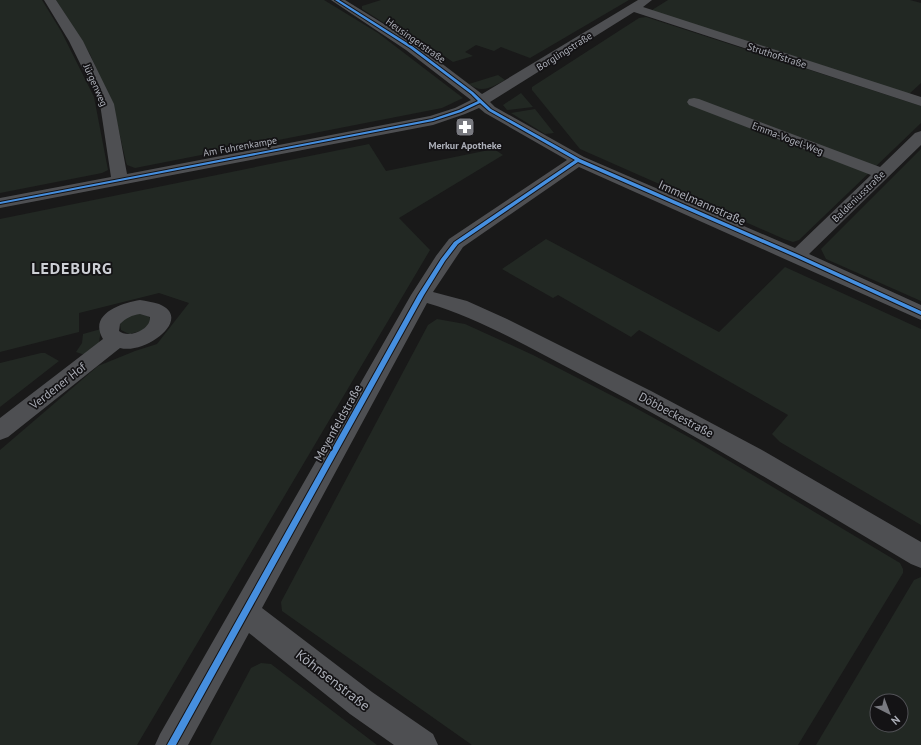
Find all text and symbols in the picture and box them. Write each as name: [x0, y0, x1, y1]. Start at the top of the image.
street label: Heusingerstraße: [383, 15, 448, 66]
street label: Borglingstraße: [534, 29, 595, 74]
street label: Struthofstraße: [745, 40, 808, 71]
street label: Jürgenweg: [80, 61, 111, 108]
pharmacy icon: Merkur Apotheke: [454, 116, 476, 138]
street label: Emma-Vogel-Weg: [750, 119, 825, 158]
street label: Am Fuhrenkampe: [202, 134, 278, 159]
place label: Merkur Apotheke: [428, 139, 502, 152]
street label: Baldeniusstraße: [829, 168, 888, 225]
street label: Immelmannstraße: [656, 177, 748, 228]
district label: LEDEBURG: [31, 258, 113, 278]
street label: Verdener Hof: [26, 358, 90, 413]
street label: Meyenfeldstraße: [310, 382, 365, 464]
street label: Döbbeckestraße: [636, 389, 716, 441]
street label: Köhnsenstraße: [292, 645, 374, 715]
north arrow: [869, 693, 909, 733]
text: N: [888, 713, 903, 728]

